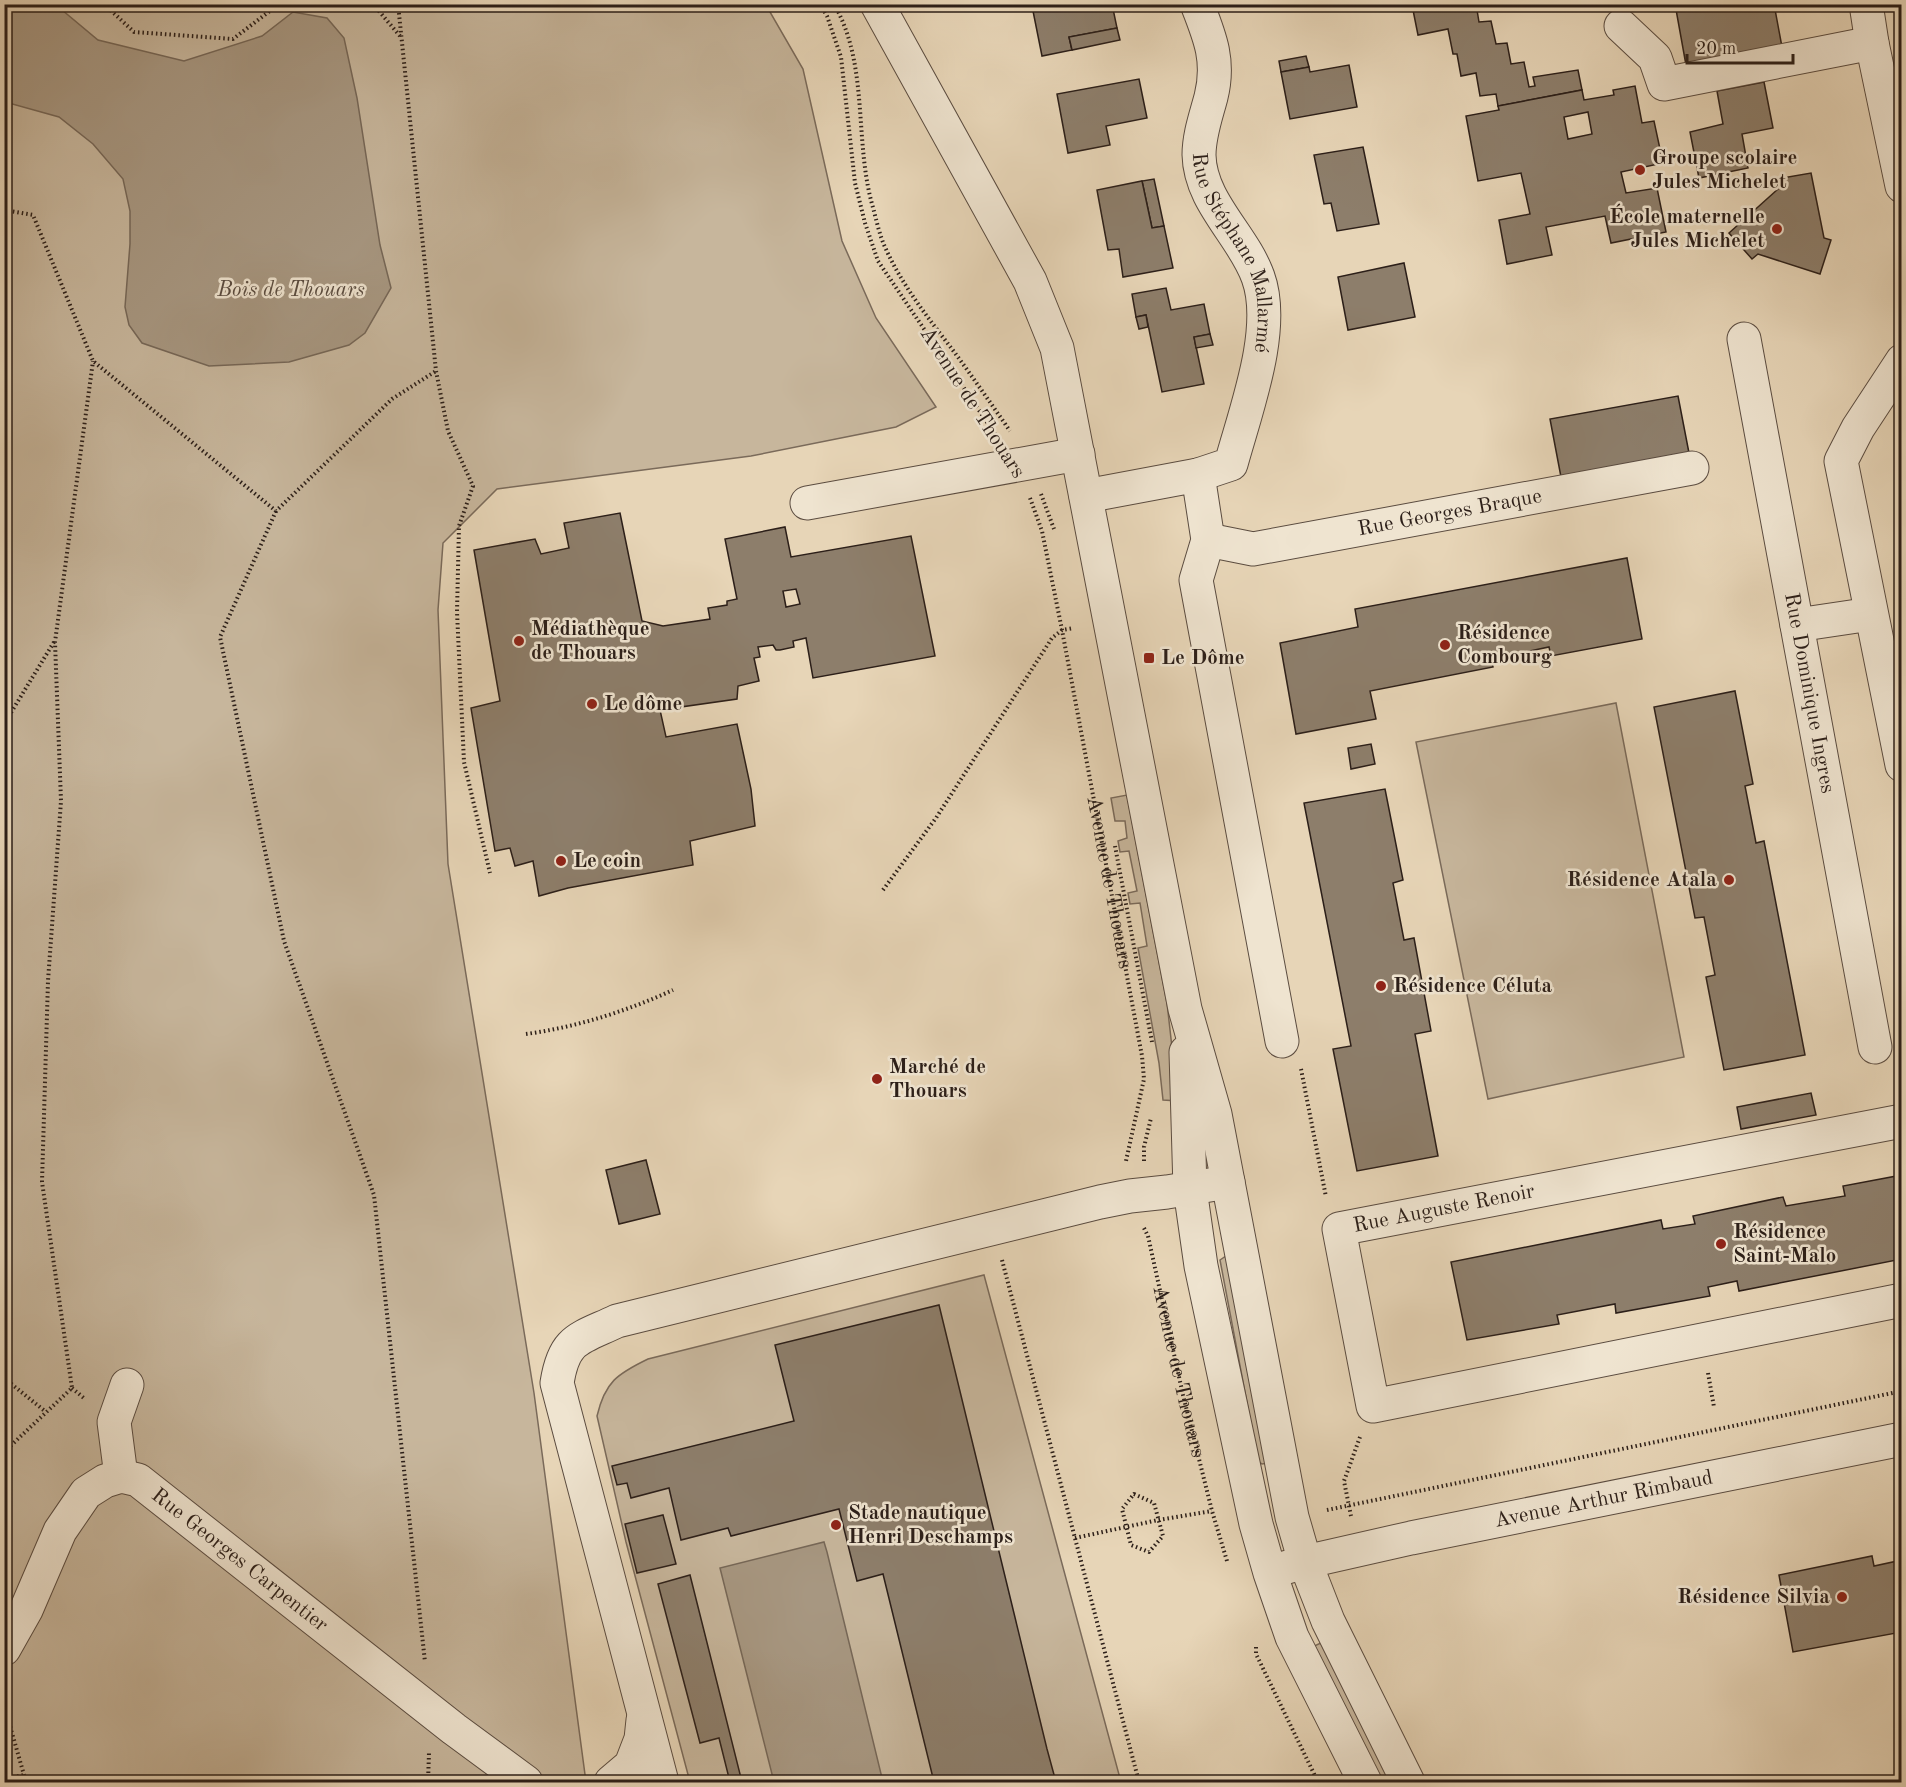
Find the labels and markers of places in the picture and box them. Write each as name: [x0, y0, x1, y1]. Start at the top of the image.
place label: Groupe scolaire Jules Michelet: [1652, 148, 1797, 193]
marker: Groupe scolaire Jules Michelet: [1633, 163, 1647, 177]
place label: École maternelle Jules Michelet: [1609, 203, 1765, 252]
marker: École maternelle Jules Michelet: [1770, 222, 1784, 236]
place label: Médiathèque de Thouars: [531, 619, 650, 664]
place label: Résidence Combourg: [1457, 623, 1553, 668]
marker: Médiathèque de Thouars: [512, 634, 526, 648]
marker: Résidence Combourg: [1438, 638, 1452, 652]
place label: Le Dôme: [1161, 648, 1245, 669]
marker: Le Dôme: [1142, 651, 1156, 665]
place label: Le dôme: [604, 694, 682, 715]
marker: Le dôme: [585, 697, 599, 711]
place label: Le coin: [573, 851, 641, 872]
marker: Le coin: [554, 854, 568, 868]
place label: Résidence Atala: [1567, 870, 1717, 891]
marker: Résidence Atala: [1722, 873, 1736, 887]
place label: Résidence Céluta: [1393, 976, 1552, 997]
marker: Résidence Céluta: [1374, 979, 1388, 993]
place label: Marché de Thouars: [889, 1057, 986, 1102]
marker: Marché de Thouars: [870, 1072, 884, 1086]
place label: Résidence Saint-Malo: [1733, 1222, 1836, 1267]
marker: Résidence Saint-Malo: [1714, 1237, 1728, 1251]
place label: Stade nautique Henri Deschamps: [848, 1503, 1013, 1548]
marker: Stade nautique Henri Deschamps: [829, 1518, 843, 1532]
place label: Résidence Silvia: [1677, 1587, 1830, 1608]
marker: Résidence Silvia: [1835, 1590, 1849, 1604]

